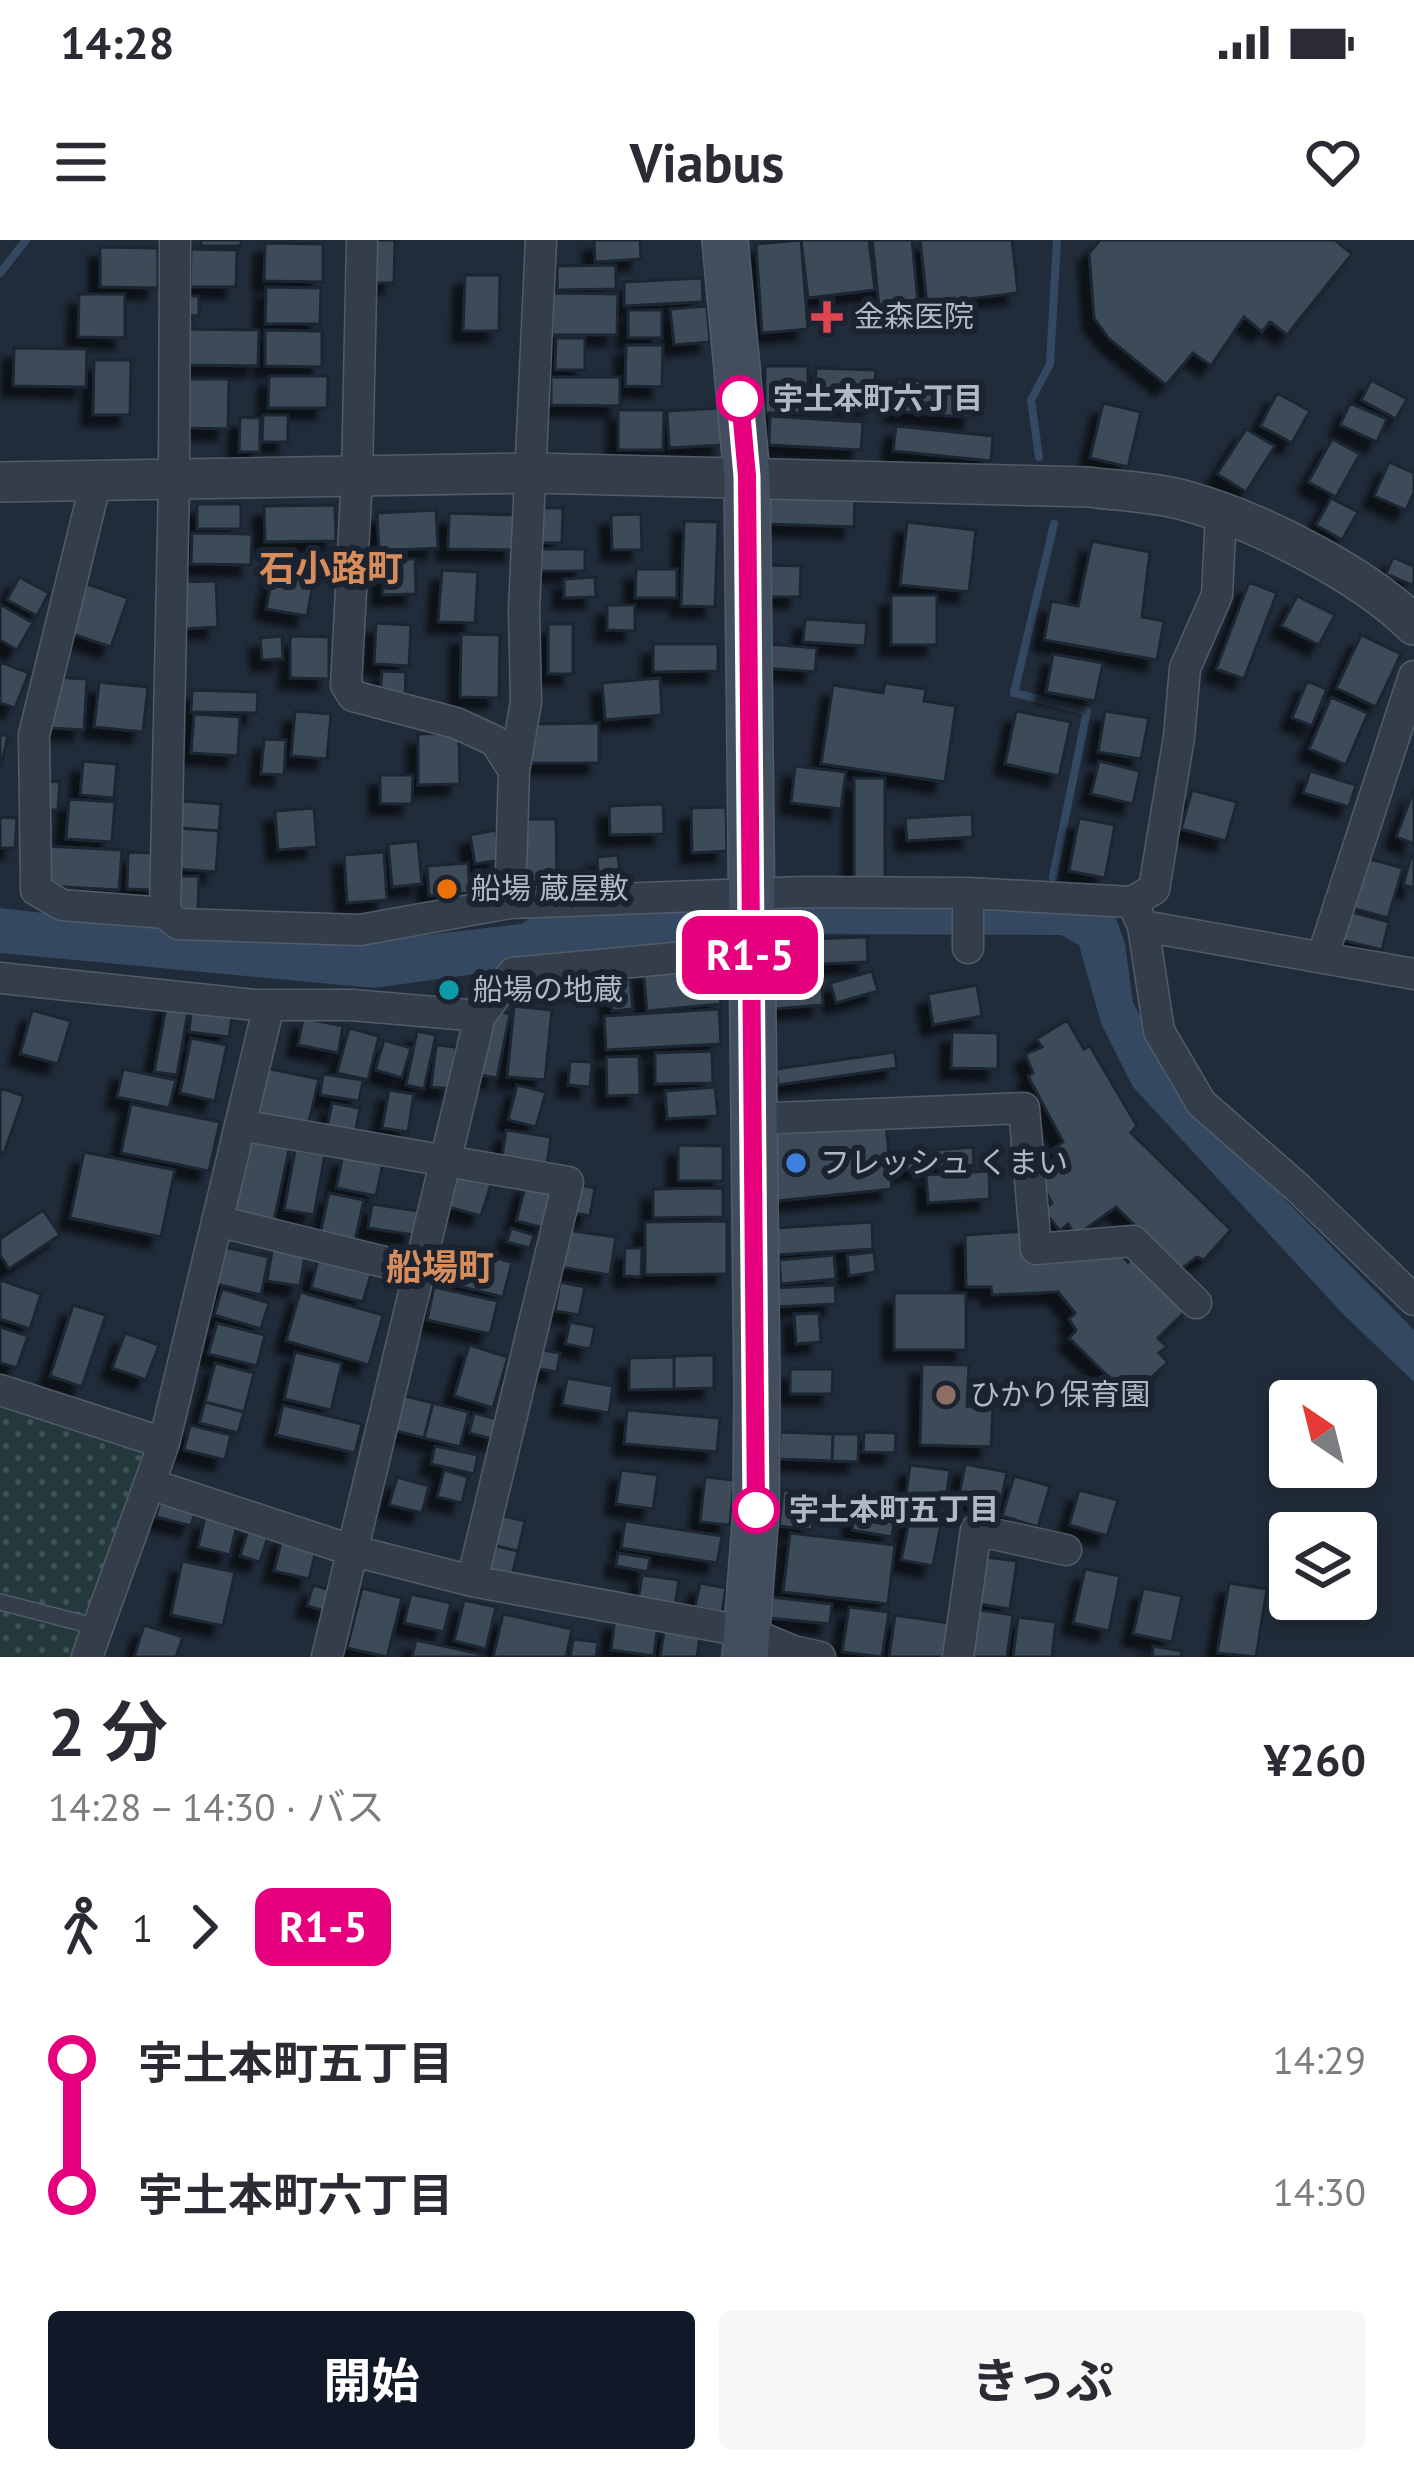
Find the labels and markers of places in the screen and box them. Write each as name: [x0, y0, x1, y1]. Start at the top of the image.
place label: 金森医院: [854, 296, 974, 335]
marker: 金森医院: [811, 301, 843, 333]
marker: 宇土本町六丁目: [718, 377, 762, 421]
place label: 宇土本町六丁目: [773, 378, 983, 417]
place label: 船場 蔵屋敷: [471, 868, 629, 907]
marker: 船場 蔵屋敷: [434, 876, 460, 902]
place label: 船場の地蔵: [473, 969, 623, 1008]
marker: 船場の地蔵: [436, 977, 462, 1003]
place label: フレッシュ くまい: [820, 1142, 1068, 1181]
marker: フレッシュ くまい: [783, 1150, 809, 1176]
place label: ひかり保育園: [970, 1374, 1150, 1413]
marker: ひかり保育園: [933, 1382, 959, 1408]
marker: 宇土本町五丁目: [734, 1488, 778, 1532]
place label: 宇土本町五丁目: [789, 1489, 999, 1528]

